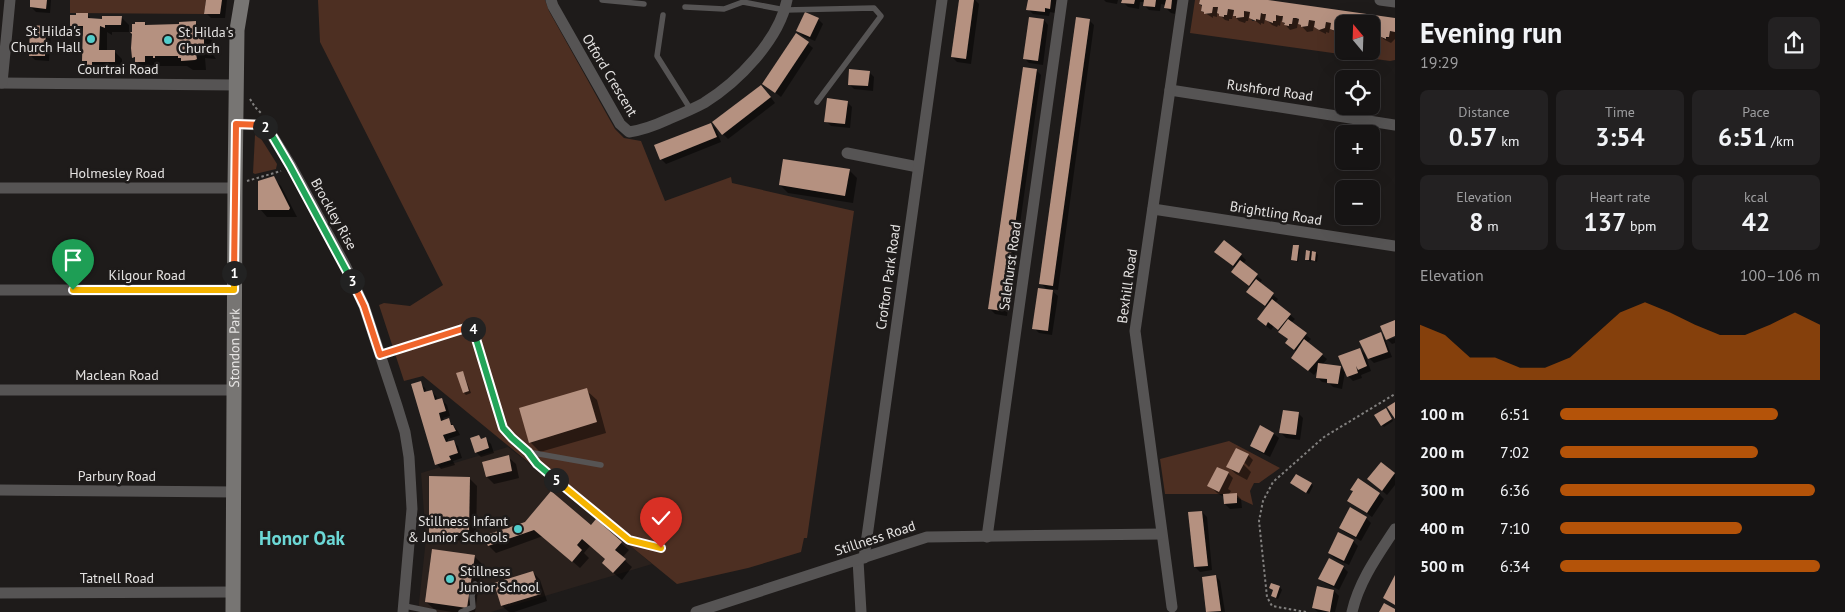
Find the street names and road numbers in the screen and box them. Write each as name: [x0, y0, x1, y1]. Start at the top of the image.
street label: Otford Crescent: [578, 30, 642, 120]
street label: Courtrai Road: [77, 60, 159, 78]
street label: Rushford Road: [1226, 75, 1314, 105]
street label: Holmesley Road: [69, 164, 165, 182]
street label: Brockley Rise: [307, 175, 361, 253]
street label: Brightling Road: [1229, 197, 1323, 229]
street label: Salehurst Road: [995, 220, 1025, 312]
street label: Crofton Park Road: [872, 223, 904, 331]
street label: Bexhill Road: [1113, 248, 1141, 324]
street label: Kilgour Road: [108, 266, 186, 284]
street label: Stondon Park: [225, 308, 243, 388]
street label: Maclean Road: [75, 366, 159, 384]
street label: Parbury Road: [78, 467, 156, 485]
street label: Stillness Road: [832, 516, 918, 560]
street label: Tatnell Road: [80, 569, 154, 587]

